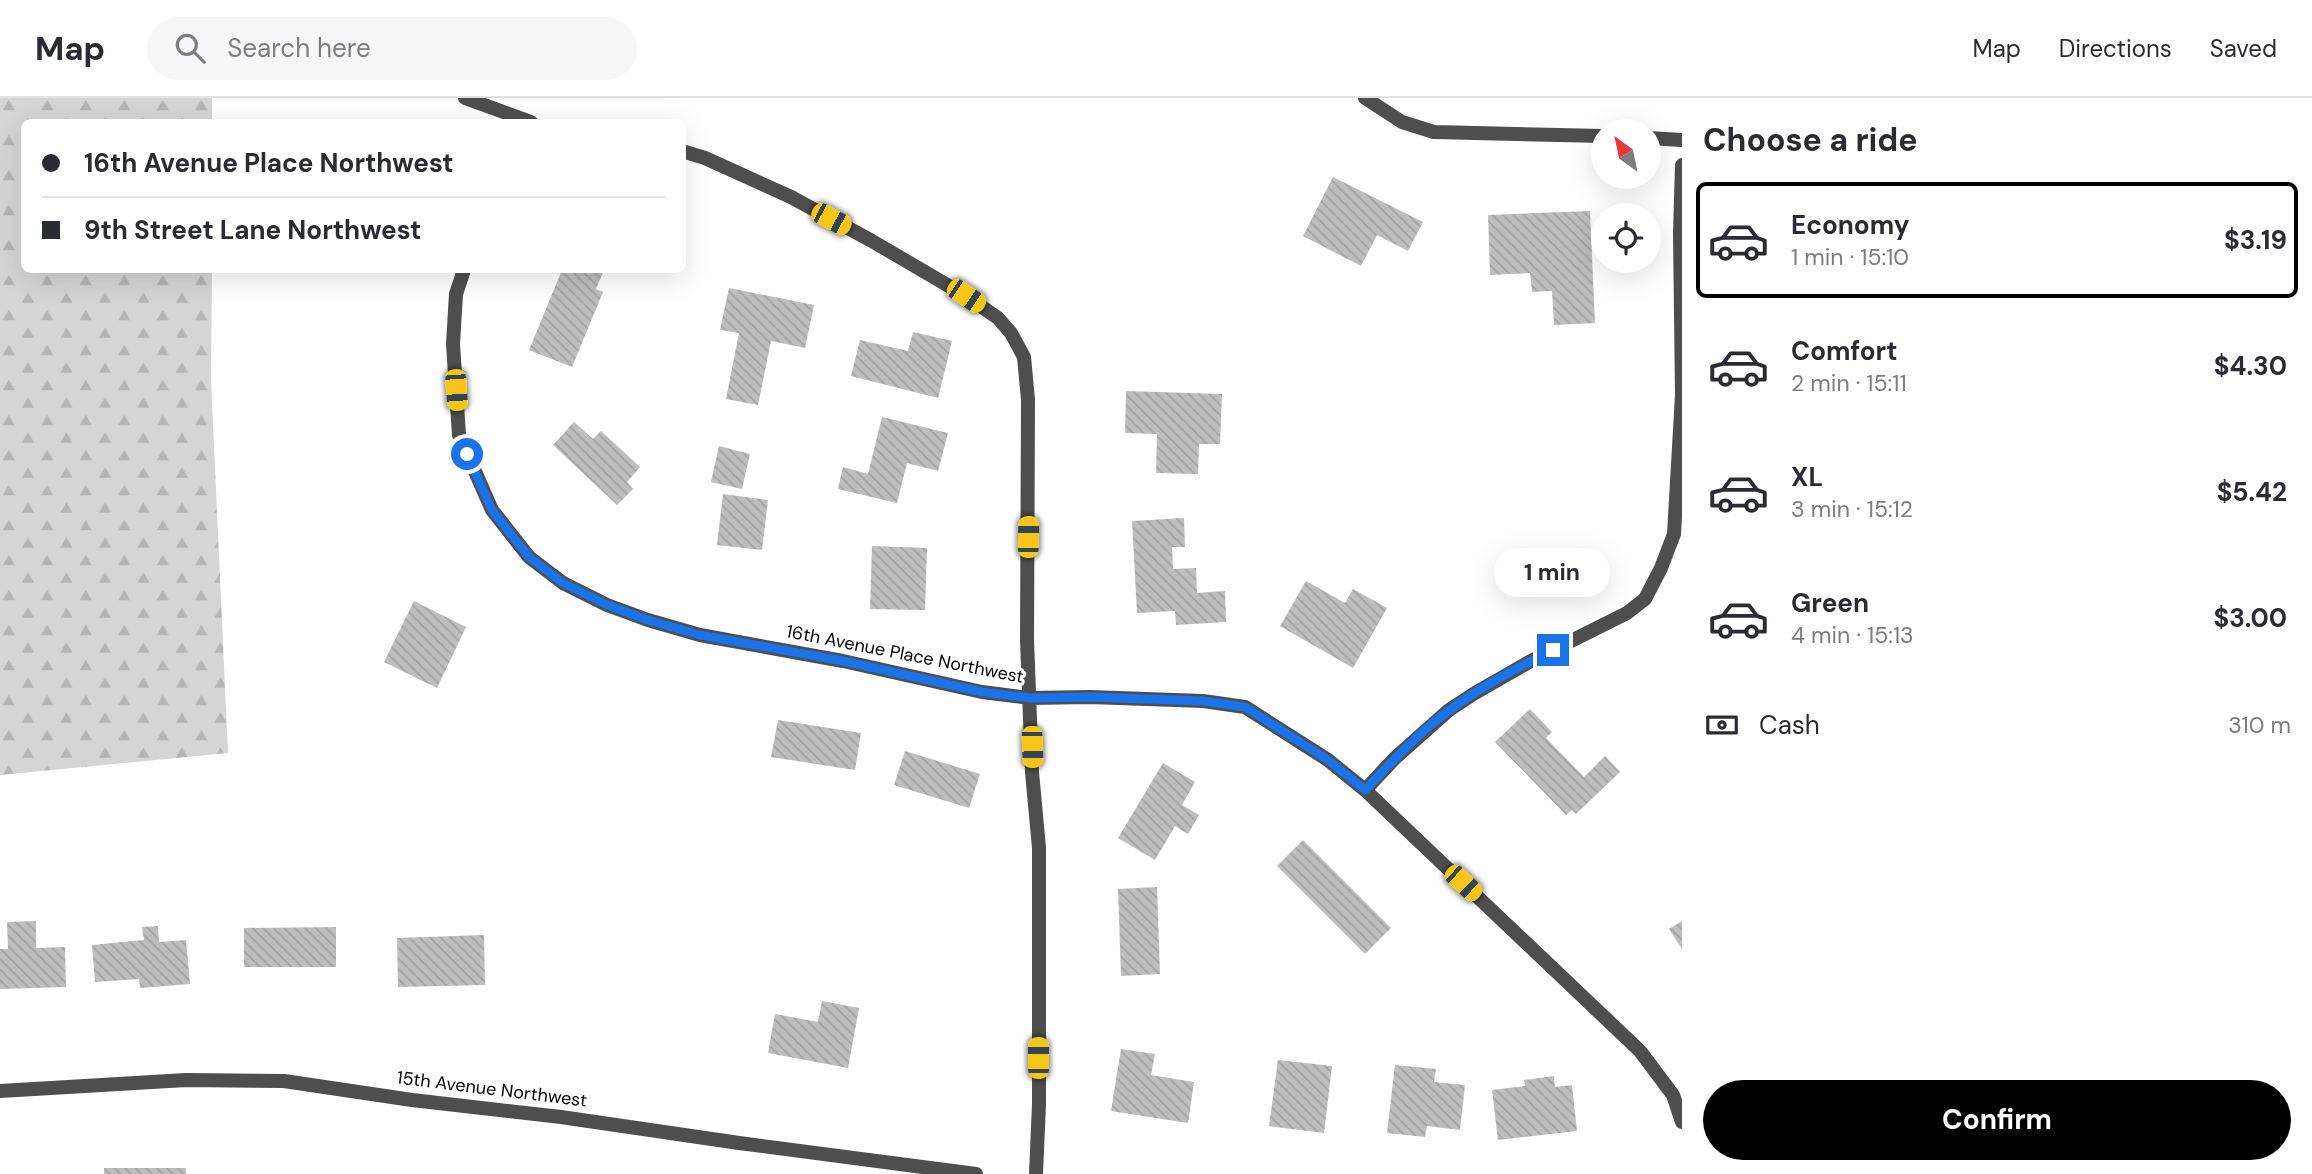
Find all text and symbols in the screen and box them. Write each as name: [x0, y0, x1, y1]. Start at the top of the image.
search box: [147, 17, 637, 80]
text: Map: [35, 27, 105, 70]
icon: search: [171, 29, 209, 67]
text: Search here: [227, 31, 371, 65]
text: Map: [1973, 33, 2021, 64]
text: Directions: [2059, 33, 2172, 64]
text: Saved: [2210, 33, 2277, 64]
north arrow: [1591, 119, 1661, 189]
map controls: [1591, 119, 1661, 273]
text: Choose a ride: [1703, 119, 1918, 161]
text: 16th Avenue Place Northwest: [84, 146, 454, 180]
car: [808, 200, 855, 238]
button: locate: [1591, 203, 1661, 273]
text: Economy: [1791, 208, 1909, 242]
icon: car: [1707, 209, 1770, 272]
text: 9th Street Lane Northwest: [84, 213, 421, 247]
text: $3.19: [2224, 223, 2287, 257]
text: 1 min · 15:10: [1791, 242, 1909, 272]
car: [943, 276, 990, 316]
text: Comfort: [1791, 334, 1897, 368]
icon: car: [1707, 335, 1770, 398]
text: $4.30: [2214, 349, 2287, 383]
car: [445, 368, 468, 412]
text: 2 min · 15:11: [1791, 368, 1907, 398]
route start: [451, 438, 483, 470]
text: XL: [1791, 460, 1823, 494]
icon: car: [1707, 461, 1770, 524]
text: $5.42: [2217, 475, 2287, 509]
text: 3 min · 15:12: [1791, 494, 1913, 524]
car: [1018, 516, 1039, 558]
callout: 1 min: [1495, 548, 1611, 598]
text: 1 min: [1524, 557, 1580, 587]
text: Green: [1791, 586, 1869, 620]
icon: car: [1707, 587, 1770, 650]
text: $3.00: [2213, 601, 2287, 635]
street label: 16th Avenue Place Northwest: [784, 619, 1026, 689]
text: 4 min · 15:13: [1791, 620, 1914, 650]
route end: [1537, 634, 1569, 666]
icon: cash: [1703, 706, 1741, 744]
text: Cash: [1759, 708, 1820, 742]
text: 310 m: [2228, 710, 2291, 740]
car: [1021, 726, 1044, 768]
car: [1441, 861, 1486, 905]
car: [1028, 1037, 1049, 1079]
street label: 15th Avenue Northwest: [396, 1065, 588, 1113]
button: Confirm: [1703, 1080, 2291, 1160]

